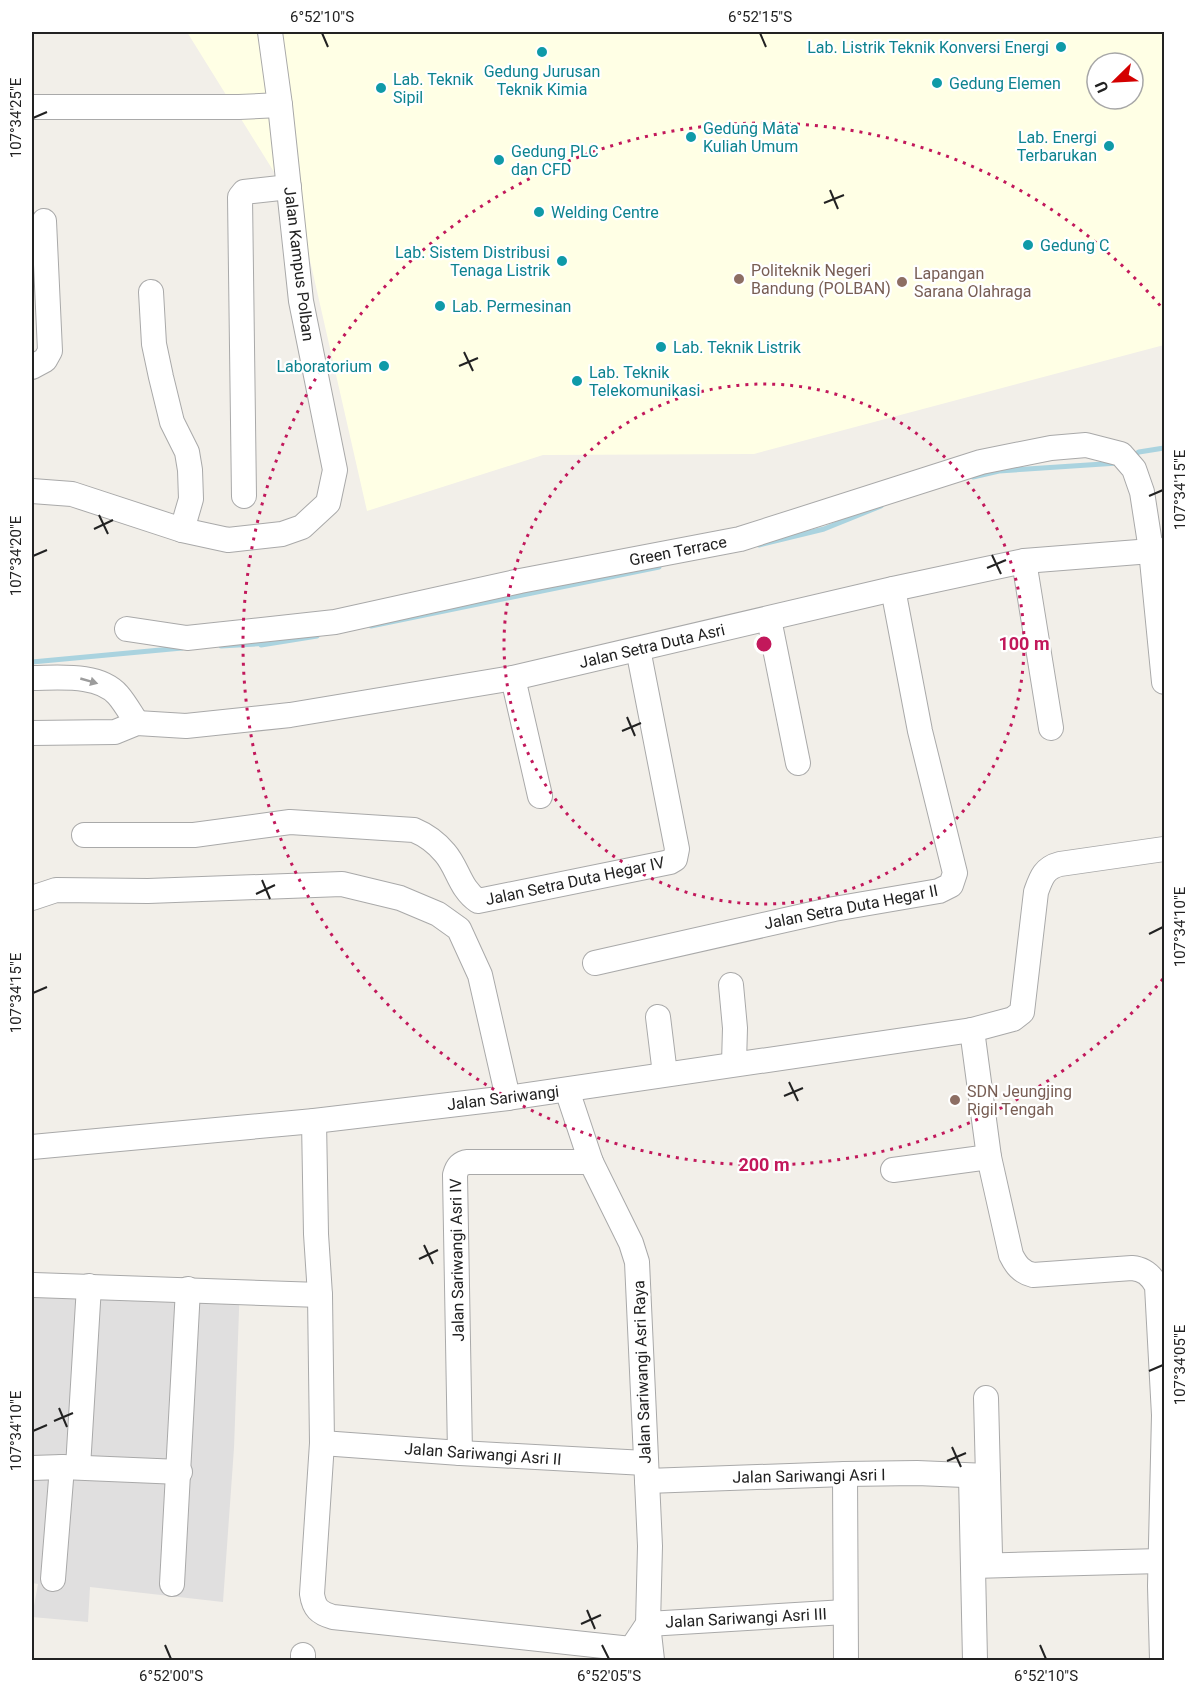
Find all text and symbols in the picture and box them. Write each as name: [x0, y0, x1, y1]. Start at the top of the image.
text: 6°52'10"S: [290, 8, 354, 26]
text: 6°52'15"S: [728, 8, 792, 26]
place label: Lab. Listrik Teknik Konversi Energi: [807, 38, 1049, 57]
marker: Lab. Listrik Teknik Konversi Energi: [1054, 40, 1068, 54]
marker: Gedung Jurusan Teknik Kimia: [535, 45, 549, 59]
north arrow: [1085, 51, 1145, 111]
place label: Gedung Jurusan Teknik Kimia: [484, 62, 600, 99]
place label: Lab. Teknik Sipil: [393, 70, 474, 107]
place label: Gedung Elemen: [949, 74, 1061, 93]
marker: Gedung Elemen: [930, 76, 944, 90]
text: 107°34'25"E: [7, 77, 25, 158]
text: U: [1091, 78, 1113, 96]
marker: Lab. Teknik Sipil: [374, 81, 388, 95]
place label: Gedung Mata Kuliah Umum: [703, 119, 799, 156]
place label: Lab. Energi Terbarukan: [1017, 128, 1097, 165]
marker: Gedung Mata Kuliah Umum: [684, 130, 698, 144]
marker: Lab. Energi Terbarukan: [1102, 139, 1116, 153]
place label: Gedung PLC dan CFD: [511, 142, 599, 179]
marker: Gedung PLC dan CFD: [492, 153, 506, 167]
street label: Jalan Kampus Polban: [280, 186, 318, 342]
place label: Welding Centre: [551, 203, 659, 222]
marker: Welding Centre: [532, 205, 546, 219]
place label: Gedung C: [1040, 236, 1109, 255]
marker: Gedung C: [1021, 238, 1035, 252]
place label: Lab. Sistem Distribusi Tenaga Listrik: [395, 243, 551, 280]
marker: Lab. Sistem Distribusi Tenaga Listrik: [555, 254, 569, 268]
place label: Politeknik Negeri Bandung (POLBAN): [751, 261, 891, 298]
place label: Lapangan Sarana Olahraga: [914, 264, 1031, 301]
marker: Politeknik Negeri Bandung (POLBAN): [732, 272, 746, 286]
marker: Lapangan Sarana Olahraga: [895, 275, 909, 289]
place label: Lab. Permesinan: [452, 297, 571, 316]
marker: Lab. Permesinan: [433, 299, 447, 313]
place label: Lab. Teknik Listrik: [673, 338, 802, 357]
marker: Lab. Teknik Listrik: [654, 340, 668, 354]
place label: Laboratorium: [276, 357, 372, 376]
marker: Laboratorium: [377, 359, 391, 373]
place label: Lab. Teknik Telekomunikasi: [589, 363, 700, 400]
marker: Lab. Teknik Telekomunikasi: [570, 374, 584, 388]
text: 107°34'15"E: [1171, 449, 1189, 530]
text: 107°34'20"E: [7, 515, 25, 596]
street label: Green Terrace: [628, 532, 728, 570]
street label: Jalan Setra Duta Asri: [577, 620, 727, 672]
text: 100 m: [998, 633, 1050, 654]
centre of rings: [754, 634, 774, 654]
one-way arrow: [80, 676, 99, 686]
street label: Jalan Setra Duta Hegar IV: [484, 853, 666, 909]
street label: Jalan Setra Duta Hegar II: [762, 881, 940, 933]
text: 107°34'10"E: [1171, 886, 1189, 967]
text: 107°34'15"E: [7, 952, 25, 1033]
street label: Jalan Sariwangi: [446, 1082, 560, 1114]
place label: SDN Jeungjing Rigil Tengah: [967, 1082, 1072, 1119]
marker: SDN Jeungjing Rigil Tengah: [948, 1093, 962, 1107]
text: 200 m: [738, 1154, 790, 1175]
street label: Jalan Sariwangi Asri IV: [446, 1178, 468, 1342]
street label: Jalan Sariwangi Asri Raya: [629, 1280, 655, 1464]
text: 107°34'05"E: [1171, 1324, 1189, 1405]
text: 107°34'10"E: [7, 1390, 25, 1471]
street label: Jalan Sariwangi Asri II: [404, 1439, 562, 1469]
street label: Jalan Sariwangi Asri I: [732, 1465, 886, 1487]
street label: Jalan Sariwangi Asri III: [665, 1604, 827, 1632]
text: 6°52'00"S: [139, 1667, 203, 1685]
text: 6°52'05"S: [577, 1667, 641, 1685]
text: 6°52'10"S: [1014, 1667, 1078, 1685]

